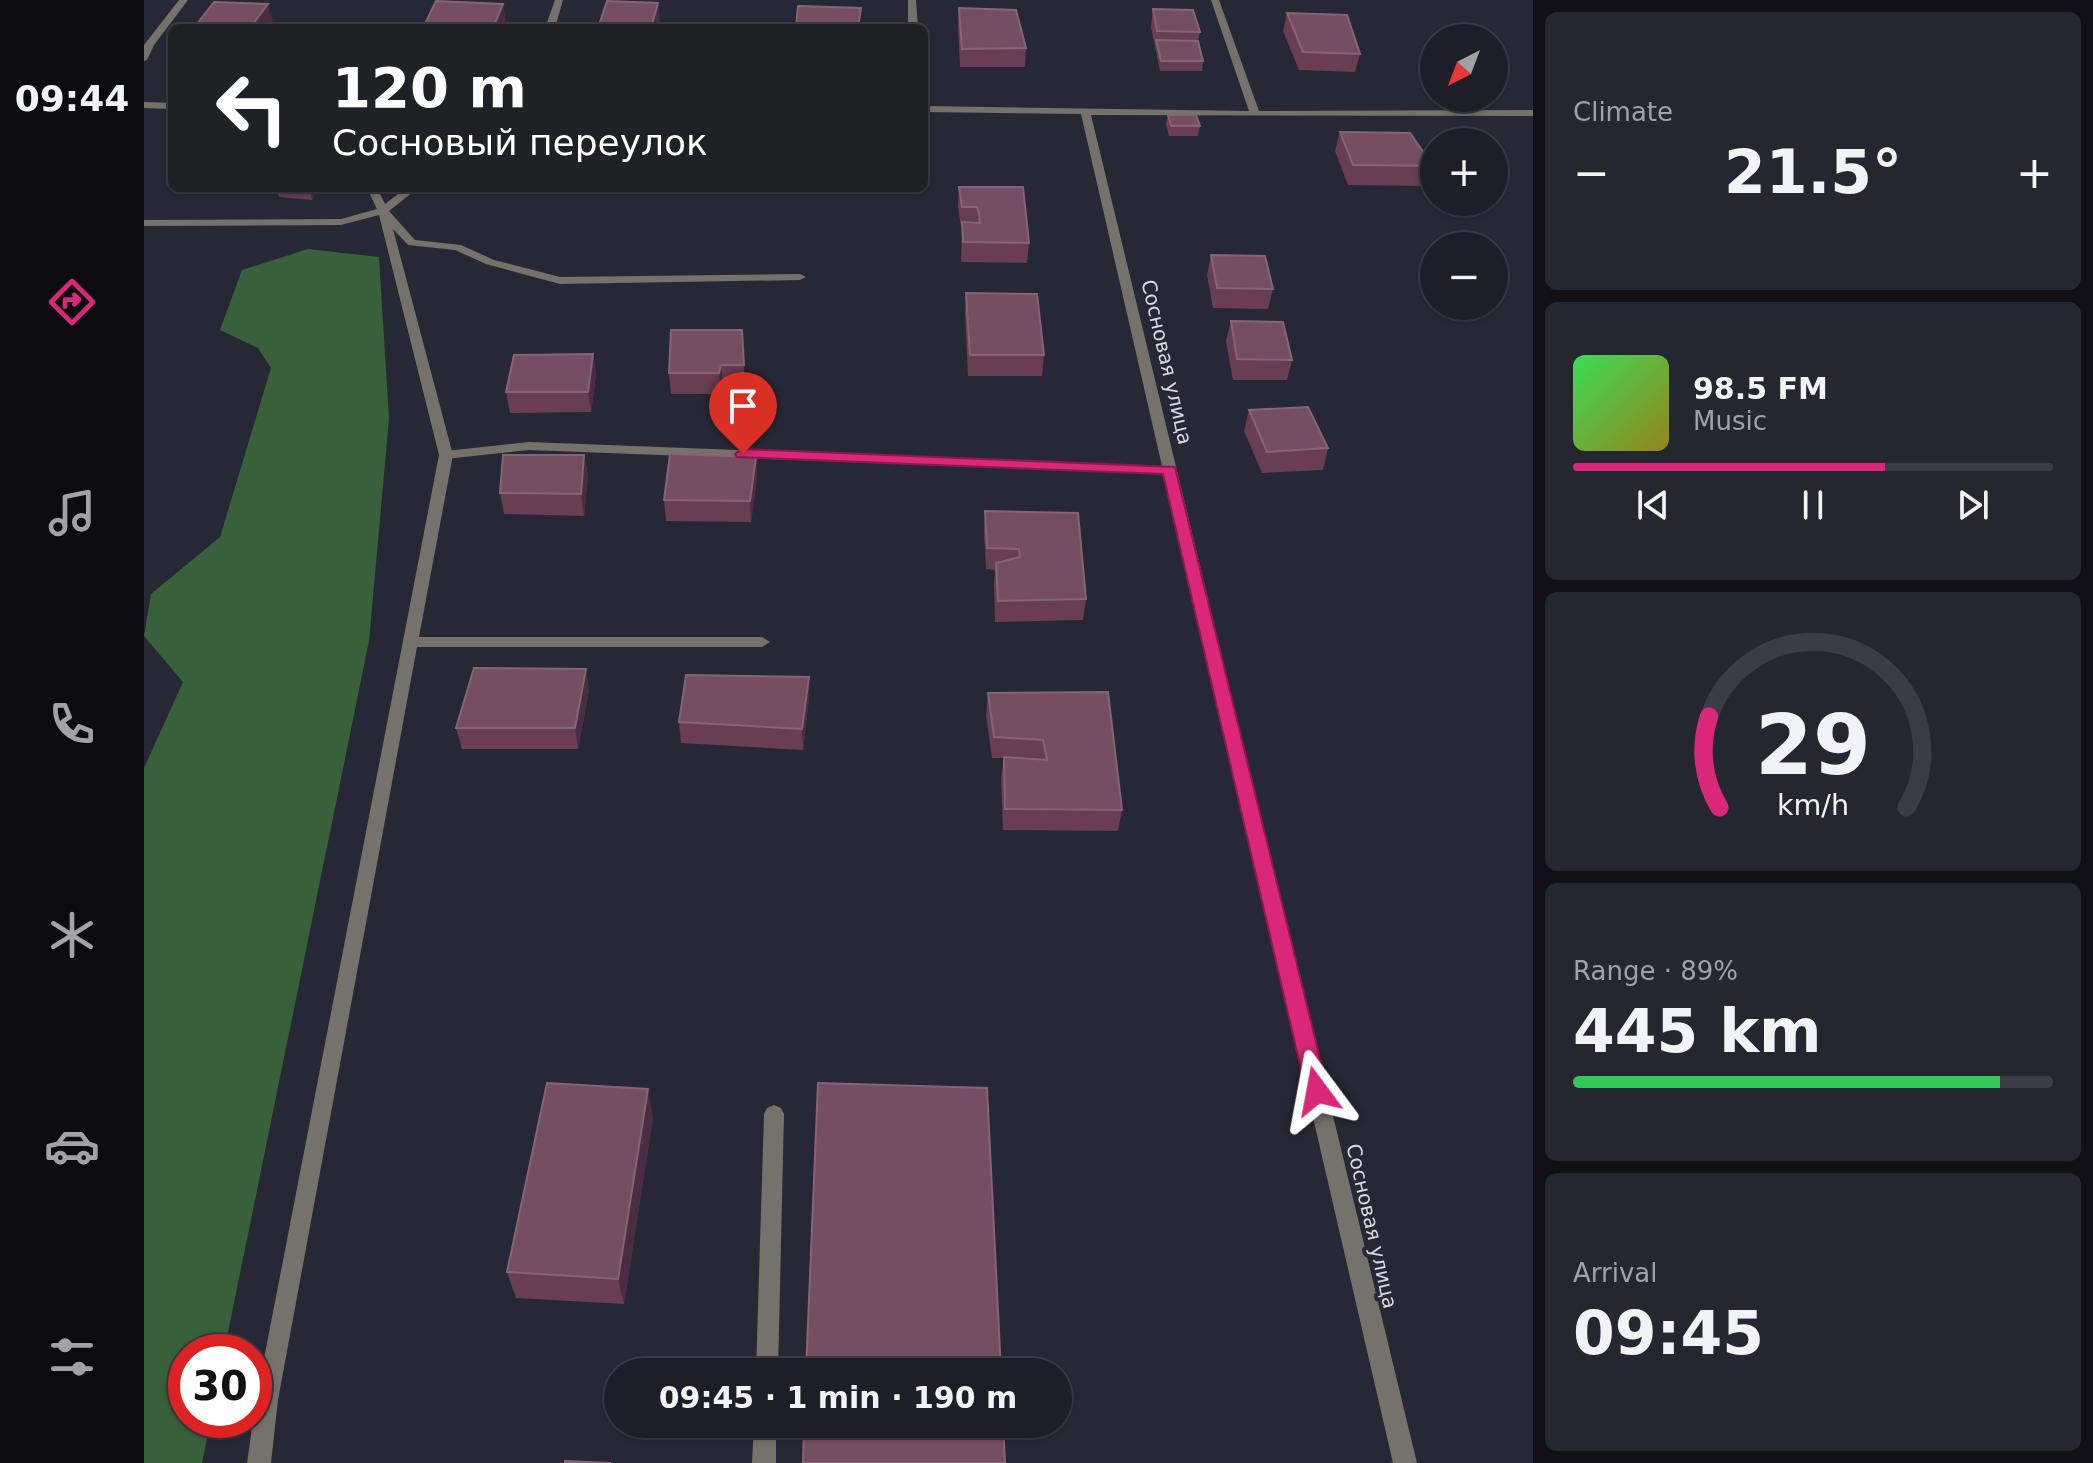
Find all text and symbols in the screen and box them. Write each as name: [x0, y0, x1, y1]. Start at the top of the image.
north arrow: [1420, 24, 1508, 112]
map controls: [1420, 24, 1508, 320]
text: 120 m: [332, 55, 527, 120]
icon: left: [200, 56, 304, 160]
text: 09:44: [15, 78, 129, 119]
text: Climate: [1573, 97, 1673, 127]
text: Сосновый переулок: [332, 122, 708, 163]
button: +: [1420, 128, 1508, 216]
text: 21.5°: [1724, 137, 1902, 207]
text: −: [1573, 147, 1610, 198]
text: +: [2016, 147, 2053, 198]
button: −: [1420, 232, 1508, 320]
icon: directions: [44, 274, 100, 330]
street label: Сосновая улица: [1136, 277, 1198, 447]
text: 98.5 FM: [1693, 371, 1828, 406]
pin: [709, 372, 777, 454]
icon: arrive: [721, 384, 765, 428]
text: Music: [1693, 406, 1767, 436]
icon: previous: [1631, 483, 1675, 527]
icon: pause: [1791, 483, 1835, 527]
icon: next: [1951, 483, 1995, 527]
icon: music: [44, 485, 100, 541]
icon: phone: [44, 696, 100, 752]
text: 29: [1755, 696, 1871, 793]
text: km/h: [1777, 788, 1849, 822]
icon: climate: [44, 907, 100, 963]
text: Range · 89%: [1573, 956, 1738, 986]
text: 445 km: [1573, 996, 1822, 1066]
position arrow: [1275, 1049, 1359, 1133]
icon: car: [44, 1118, 100, 1174]
street label: Сосновая улица: [1341, 1141, 1403, 1311]
text: Arrival: [1573, 1258, 1657, 1288]
text: 09:45: [1573, 1298, 1764, 1368]
icon: filters: [44, 1329, 100, 1385]
speed limit sign: 30: [168, 1334, 272, 1438]
text: 09:45 · 1 min · 190 m: [659, 1380, 1017, 1415]

